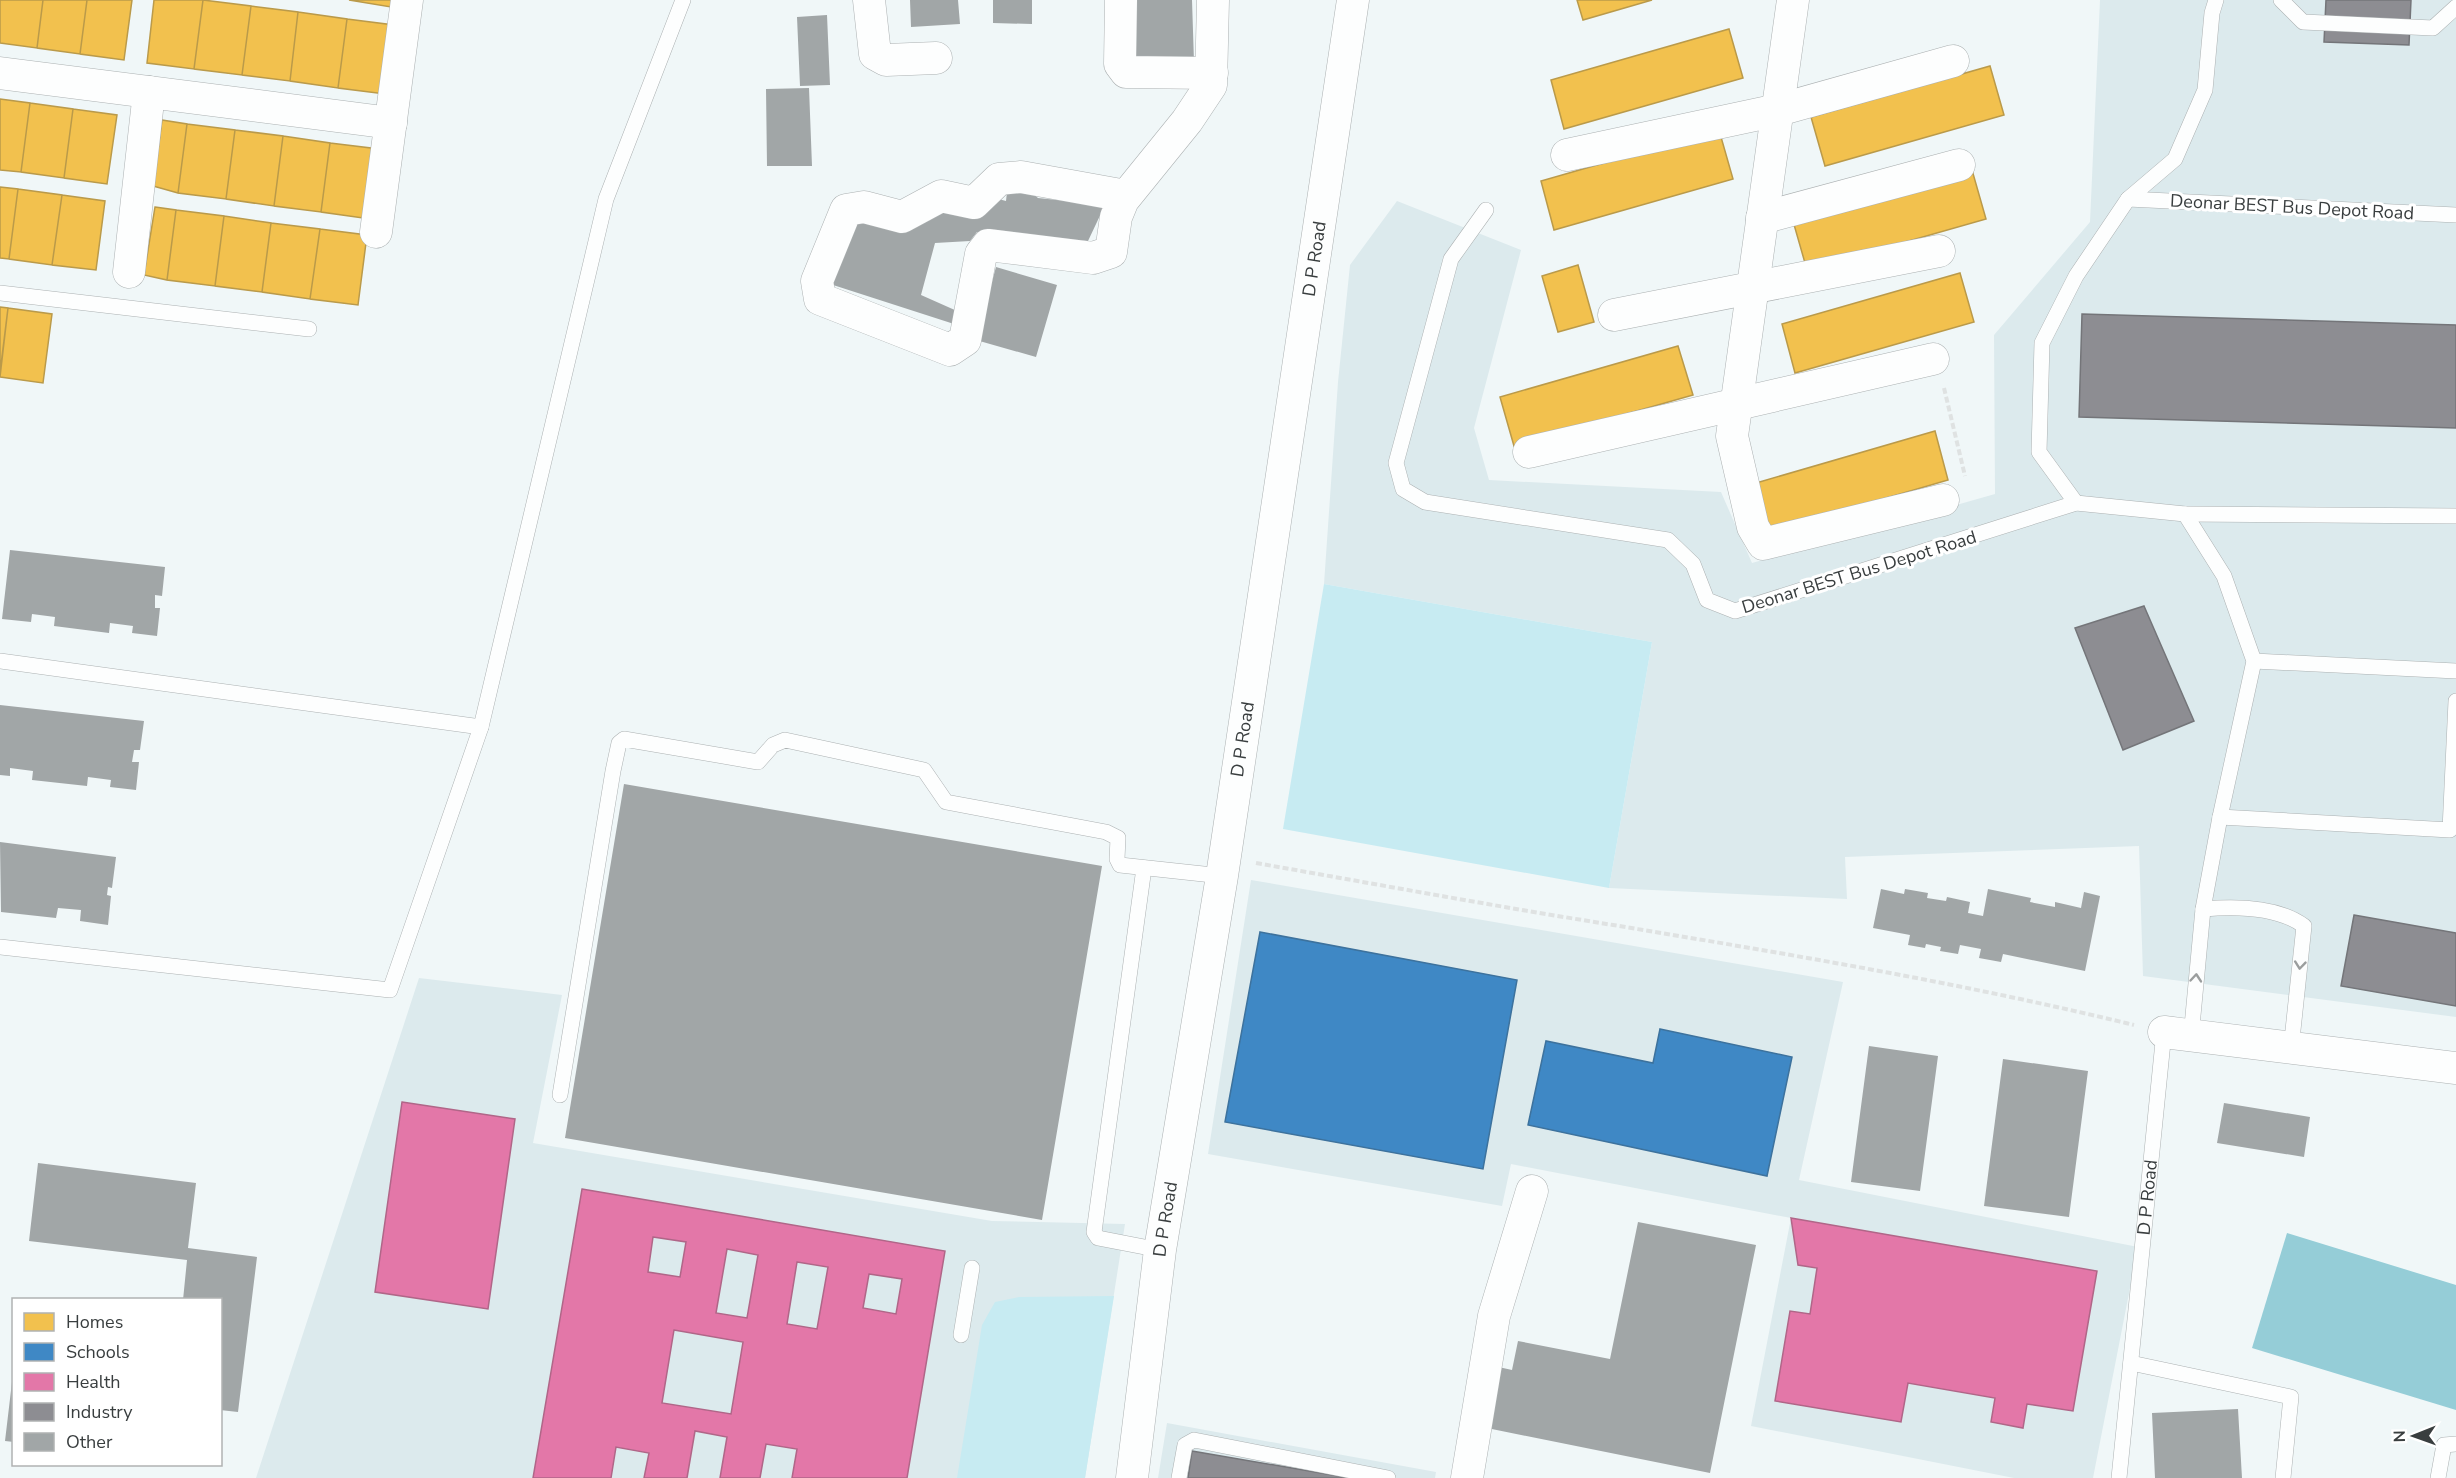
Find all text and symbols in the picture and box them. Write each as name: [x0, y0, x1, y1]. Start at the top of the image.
street label: Deonar BEST Bus Depot Road: [2169, 189, 2415, 225]
street label: D P Road: [1297, 219, 1332, 298]
street label: Deonar BEST Bus Depot Road: [1739, 525, 1979, 619]
street label: D P Road: [1225, 700, 1260, 779]
one-way arrow: [2294, 961, 2307, 970]
one-way arrow: [2189, 974, 2202, 983]
street label: D P Road: [2132, 1158, 2163, 1236]
street label: D P Road: [1147, 1180, 1183, 1258]
legend: [12, 1298, 222, 1466]
text: Homes: [66, 1310, 123, 1334]
text: Schools: [66, 1340, 130, 1364]
text: Health: [66, 1370, 121, 1394]
text: Industry: [66, 1400, 133, 1424]
north arrow: [2384, 1406, 2444, 1466]
text: Other: [66, 1430, 113, 1454]
text: N: [2389, 1430, 2411, 1442]

